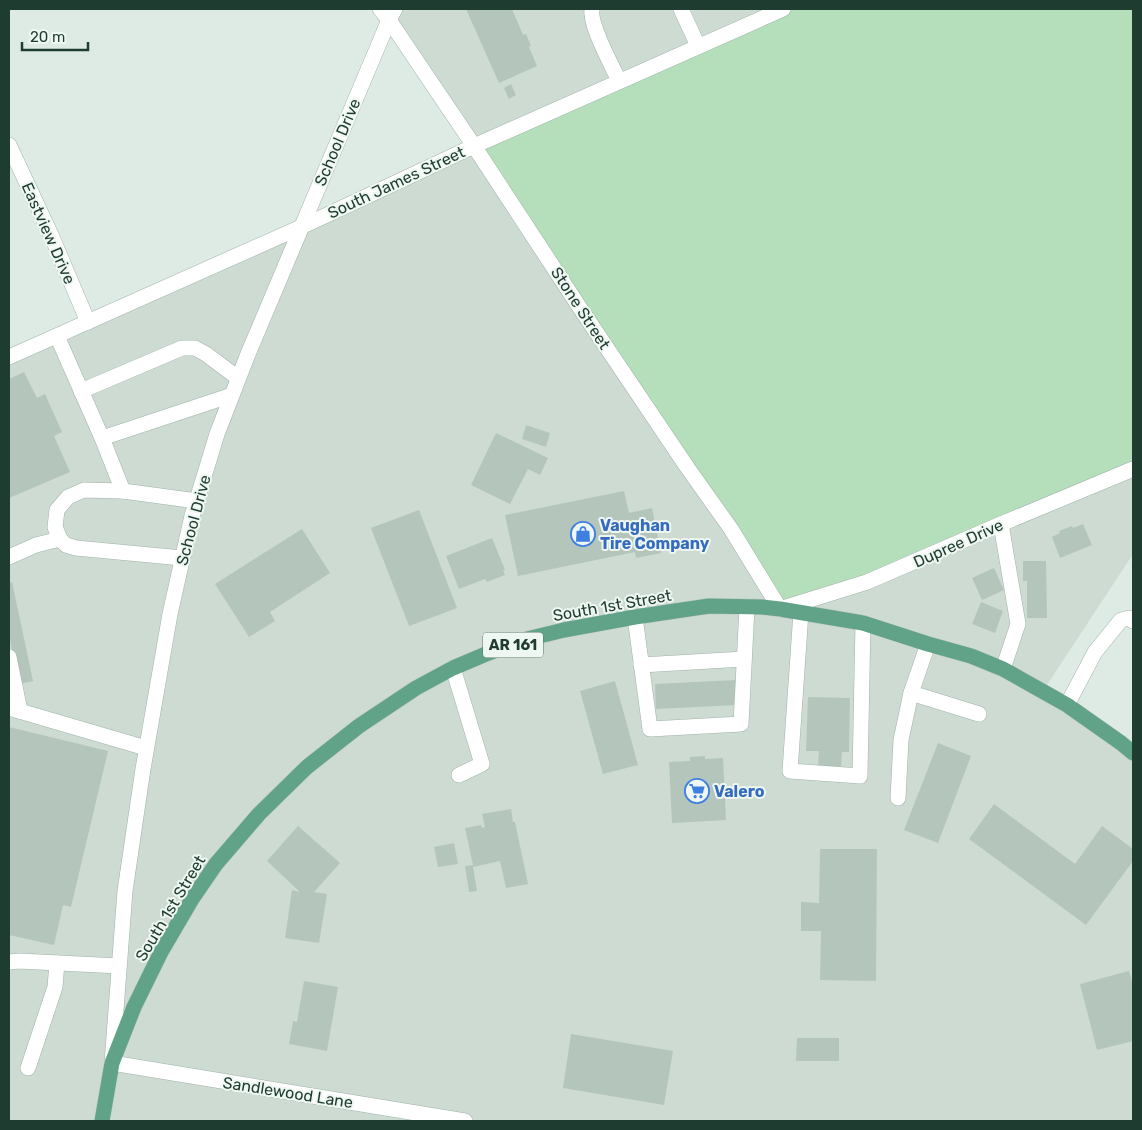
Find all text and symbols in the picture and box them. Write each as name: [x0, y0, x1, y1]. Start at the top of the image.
scale bar: [22, 20, 89, 52]
text: 20 m: [30, 28, 65, 46]
street label: School Drive: [311, 96, 364, 189]
street label: South James Street: [325, 142, 468, 223]
street label: Eastview Drive: [18, 179, 79, 287]
street label: Stone Street: [547, 264, 614, 353]
street label: School Drive: [172, 473, 215, 568]
street label: Dupree Drive: [910, 515, 1006, 572]
place label: Vaughan Tire Company: [600, 516, 710, 553]
shop icon: Vaughan Tire Company: [570, 521, 596, 547]
street label: South 1st Street: [551, 586, 673, 625]
road number: AR 161: [483, 632, 543, 658]
supermarket icon: Valero: [684, 778, 710, 804]
place label: Valero: [714, 782, 765, 801]
street label: South 1st Street: [131, 852, 210, 965]
street label: Sandlewood Lane: [221, 1073, 354, 1112]

